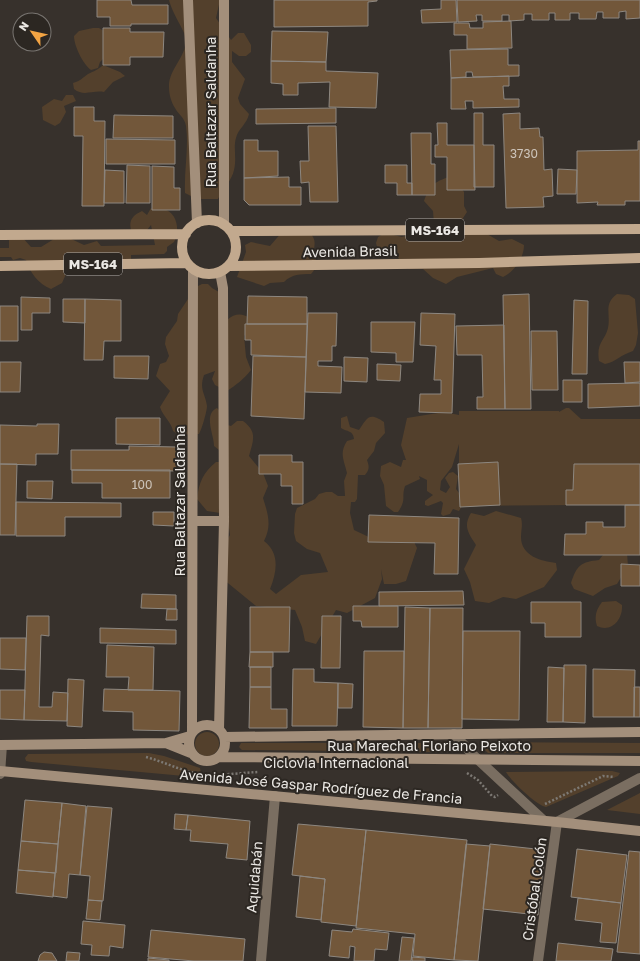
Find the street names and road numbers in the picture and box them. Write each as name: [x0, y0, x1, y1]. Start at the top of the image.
street label: Rua Baltazar Saldanha: [202, 37, 219, 188]
road number: MS-164: [406, 219, 464, 241]
street label: Avenida Brasil: [302, 242, 398, 260]
road number: MS-164: [64, 253, 122, 275]
street label: Rua Baltazar Saldanha: [171, 426, 188, 577]
street label: Rua Marechal Floriano Peixoto: [327, 737, 531, 754]
street label: Ciclovia Internacional: [263, 754, 409, 771]
street label: Avenida José Gaspar Rodríguez de Francia: [179, 765, 463, 807]
street label: Cristóbal Colón: [518, 836, 550, 942]
street label: Aquidabán: [242, 841, 266, 913]

